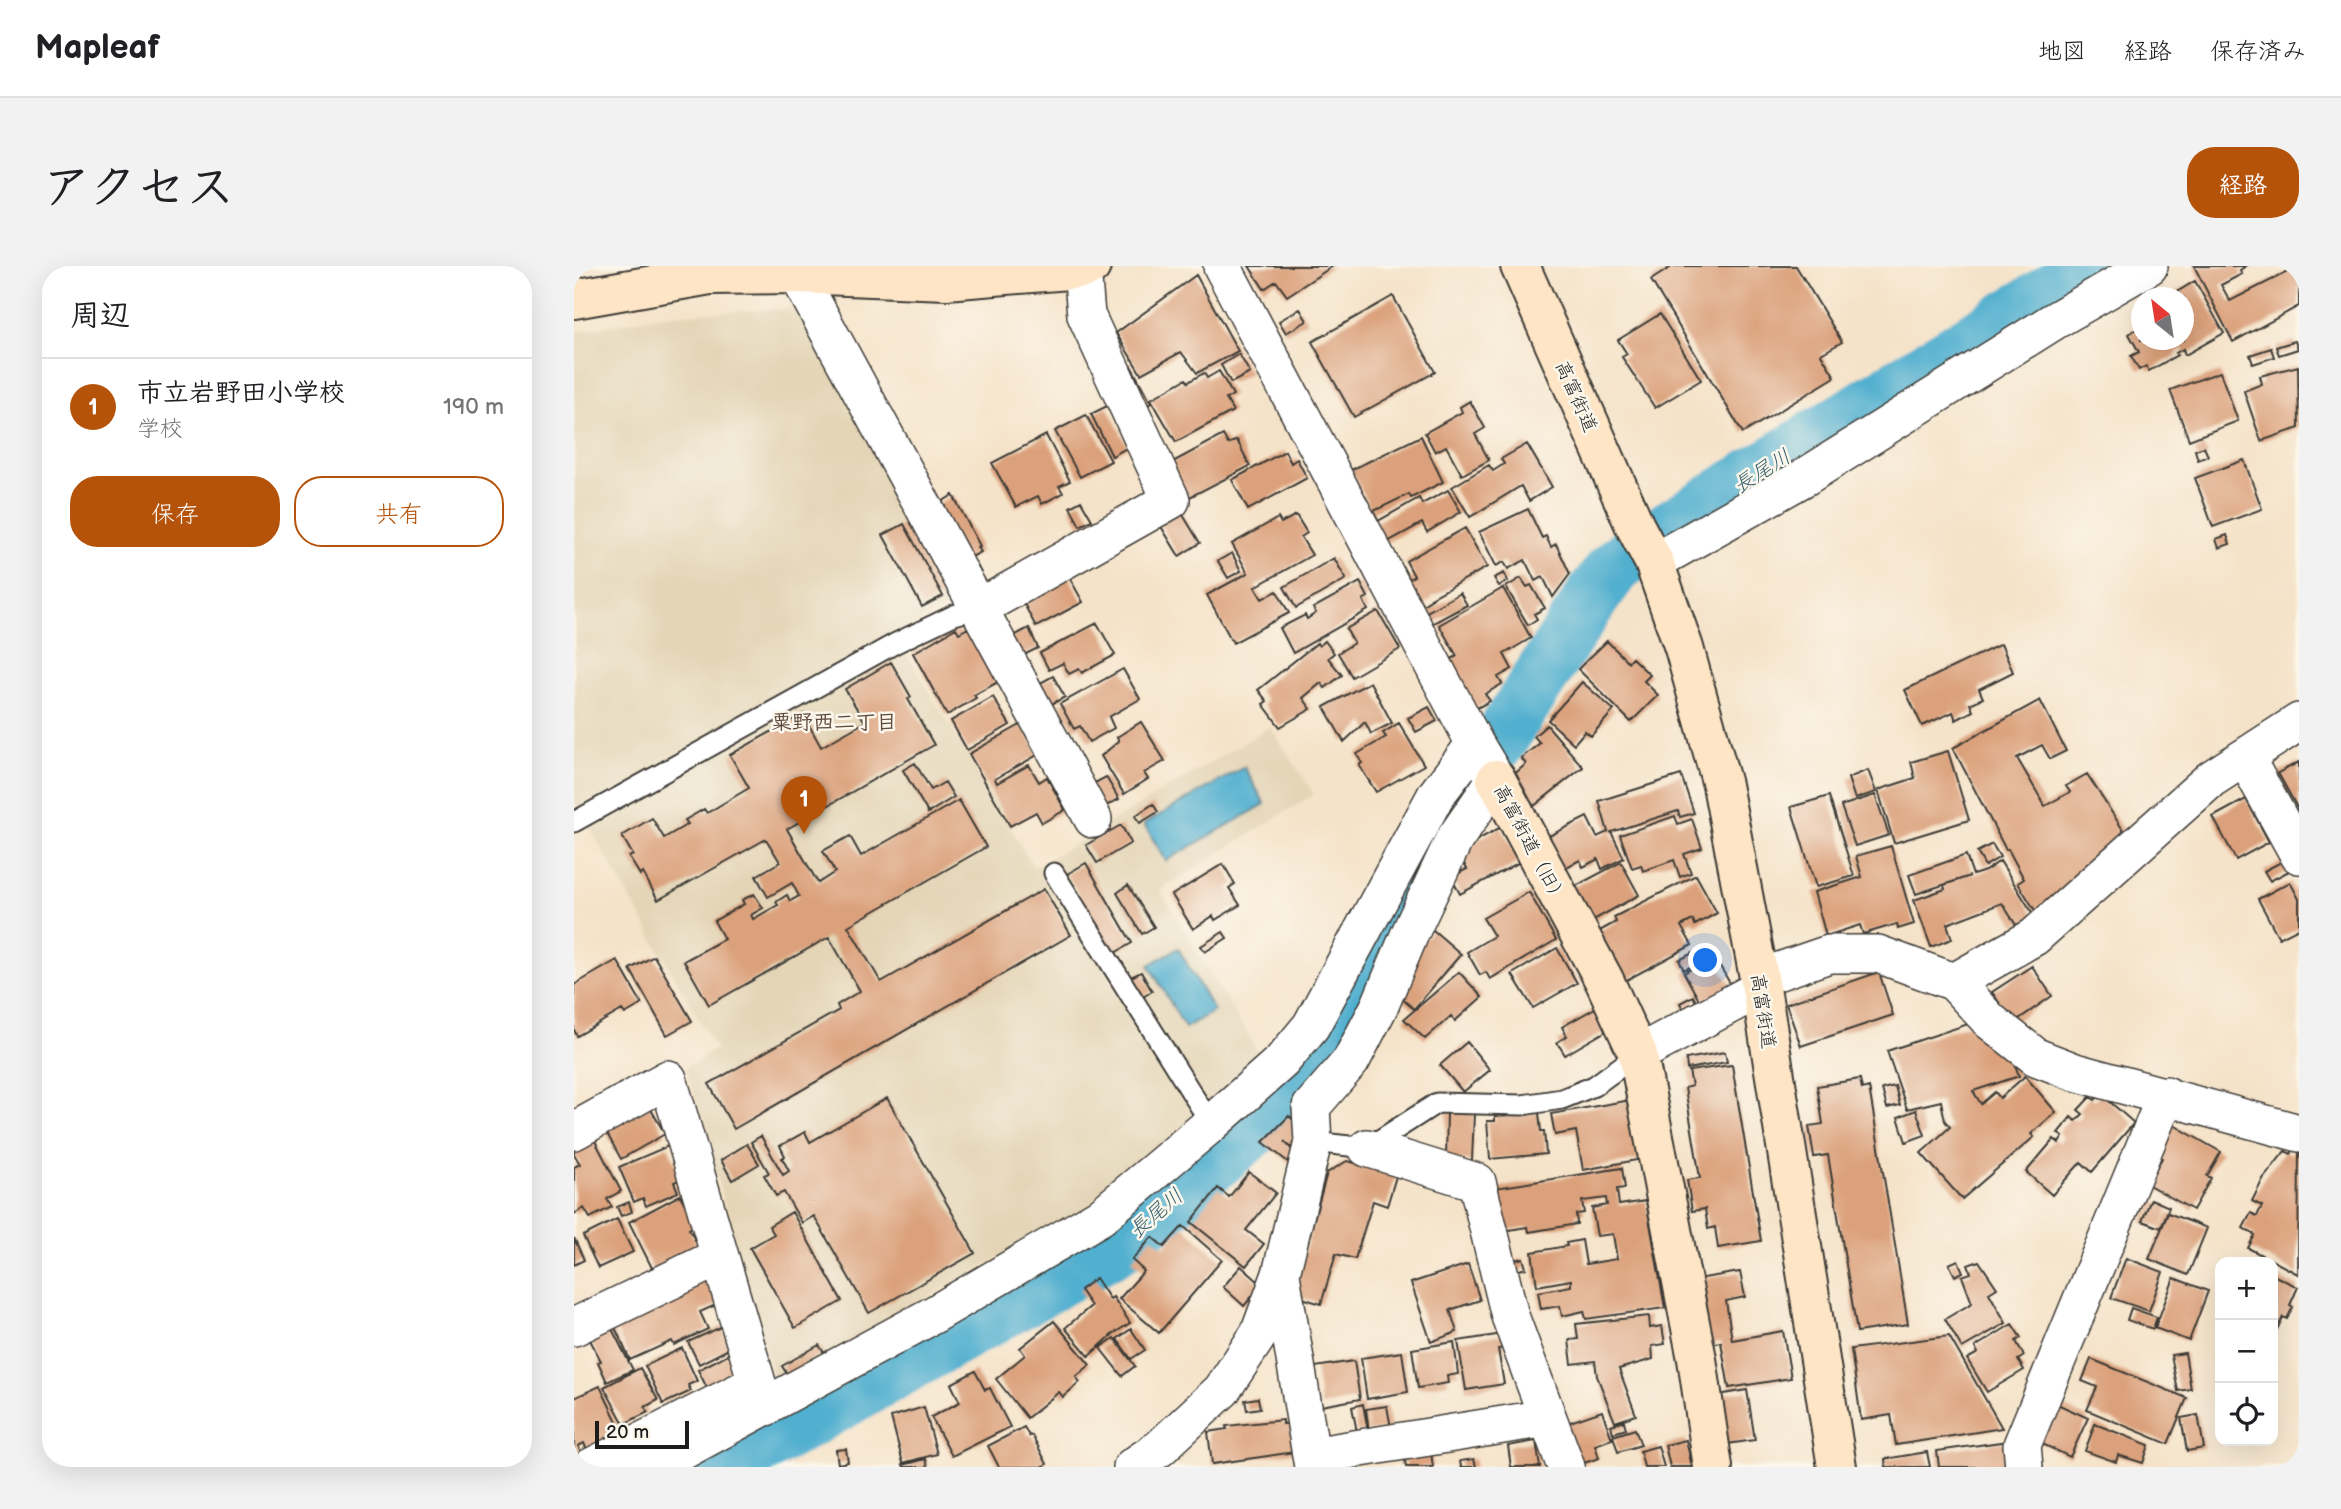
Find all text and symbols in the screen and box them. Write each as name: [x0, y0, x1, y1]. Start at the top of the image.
text: Mapleaf: [35, 28, 160, 68]
text: 地図: [2038, 37, 2086, 66]
text: 経路: [2124, 37, 2172, 66]
text: 保存済み: [2210, 37, 2306, 66]
button: 経路: [2187, 147, 2299, 218]
text: アクセス: [42, 159, 235, 218]
north arrow: [2131, 287, 2194, 350]
text: 周辺: [70, 298, 130, 334]
street label: 高富街道: [1550, 357, 1602, 436]
text: 市立岩野田小学校: [137, 378, 345, 409]
text: 1: [88, 393, 98, 421]
text: 190 m: [443, 393, 504, 421]
text: 学校: [137, 415, 183, 443]
water label: 長尾川: [1729, 444, 1796, 499]
button: 保存: [70, 476, 280, 547]
button: 共有: [294, 476, 504, 547]
district label: 粟野西二丁目: [771, 710, 897, 735]
pin: 1: [781, 776, 827, 834]
street label: 高富街道（旧）: [1488, 781, 1571, 909]
your location: [1688, 943, 1722, 977]
street label: 高富街道: [1745, 972, 1780, 1051]
water label: 長尾川: [1124, 1183, 1188, 1243]
map controls: [2215, 1257, 2278, 1446]
button: +: [2215, 1257, 2278, 1320]
button: −: [2215, 1320, 2278, 1383]
button: locate: [2215, 1383, 2278, 1446]
scale bar: [595, 1418, 690, 1450]
text: 20 m: [606, 1421, 649, 1444]

